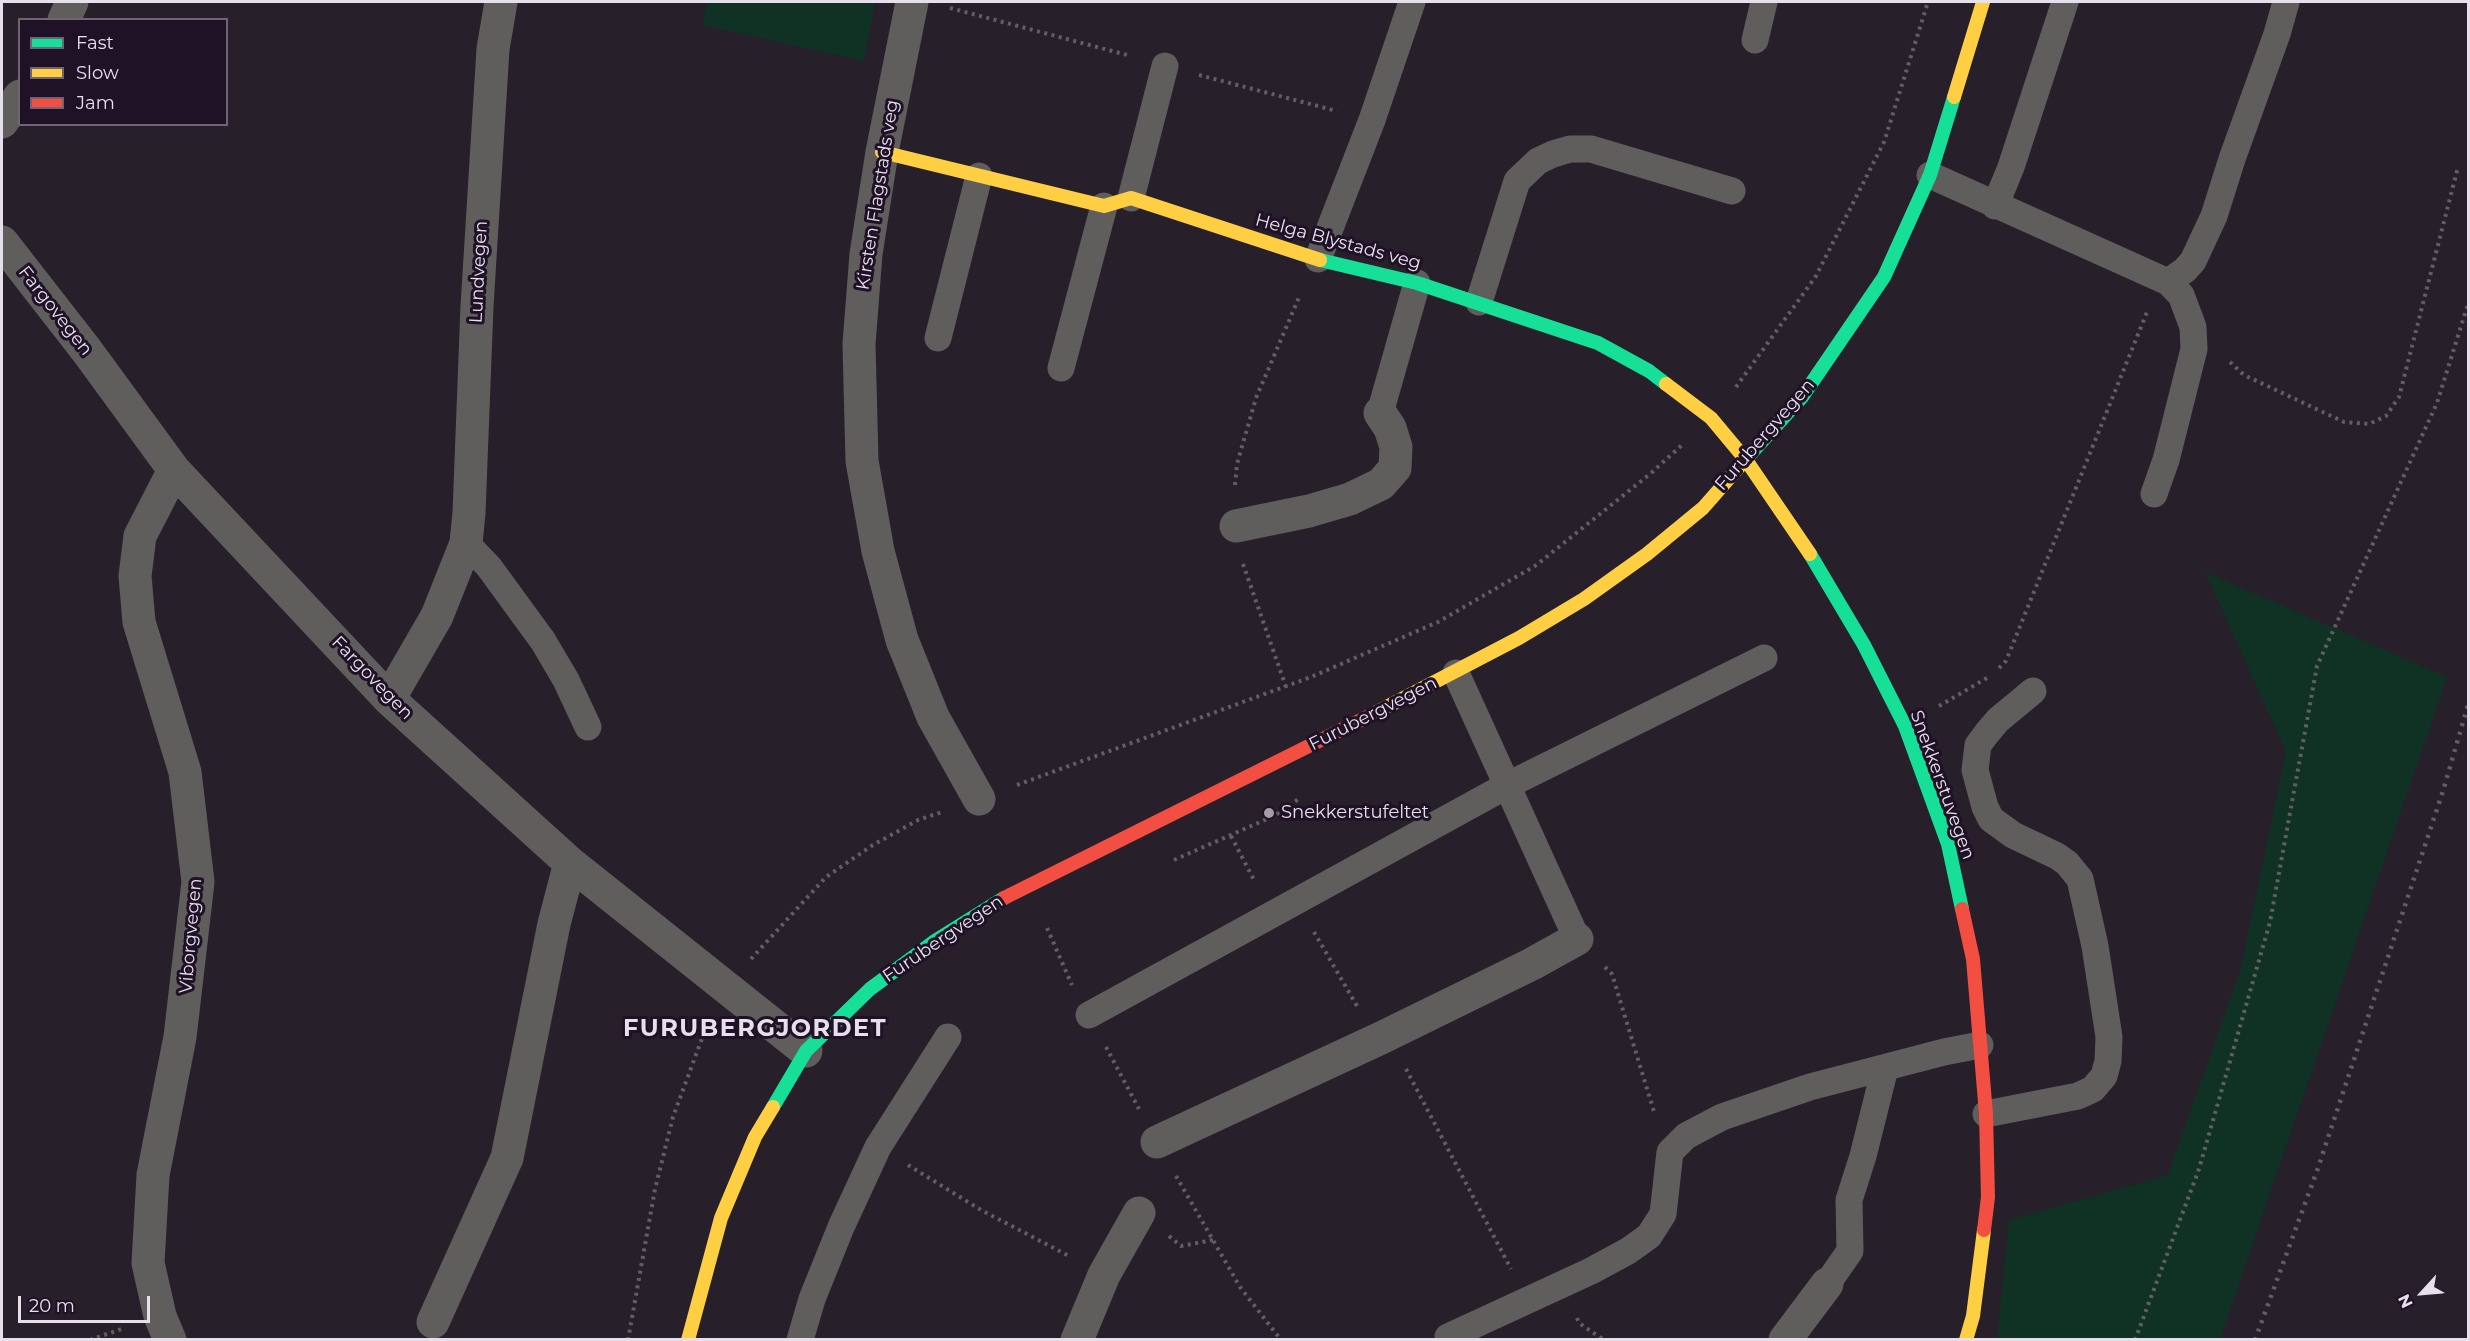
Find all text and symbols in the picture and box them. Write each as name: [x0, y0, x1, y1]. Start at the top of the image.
legend: [18, 18, 228, 126]
text: Fast: [76, 32, 114, 54]
text: Slow: [76, 62, 119, 84]
text: Jam: [76, 92, 115, 114]
street label: Kirsten Flagstads veg: [852, 98, 904, 292]
street label: Helga Blystads veg: [1253, 209, 1423, 275]
street label: Lundvegen: [466, 220, 492, 324]
street label: Fargovegen: [13, 262, 97, 360]
street label: Furubergvegen: [1711, 375, 1819, 495]
street label: Fargovegen: [327, 632, 417, 724]
street label: Furubergvegen: [1305, 672, 1441, 756]
street label: Snekkerstuvegen: [1905, 707, 1979, 863]
place label: Snekkerstufeltet: [1281, 802, 1429, 824]
marker: Snekkerstufeltet: [1262, 806, 1276, 820]
street label: Viborgvegen: [175, 877, 207, 995]
street label: Furubergvegen: [879, 891, 1007, 987]
district label: FURUBERGJORDET: [623, 1015, 887, 1043]
north arrow: [2392, 1263, 2452, 1323]
scale bar: [21, 1284, 153, 1322]
text: N: [2394, 1291, 2417, 1311]
text: 20 m: [29, 1295, 75, 1317]

